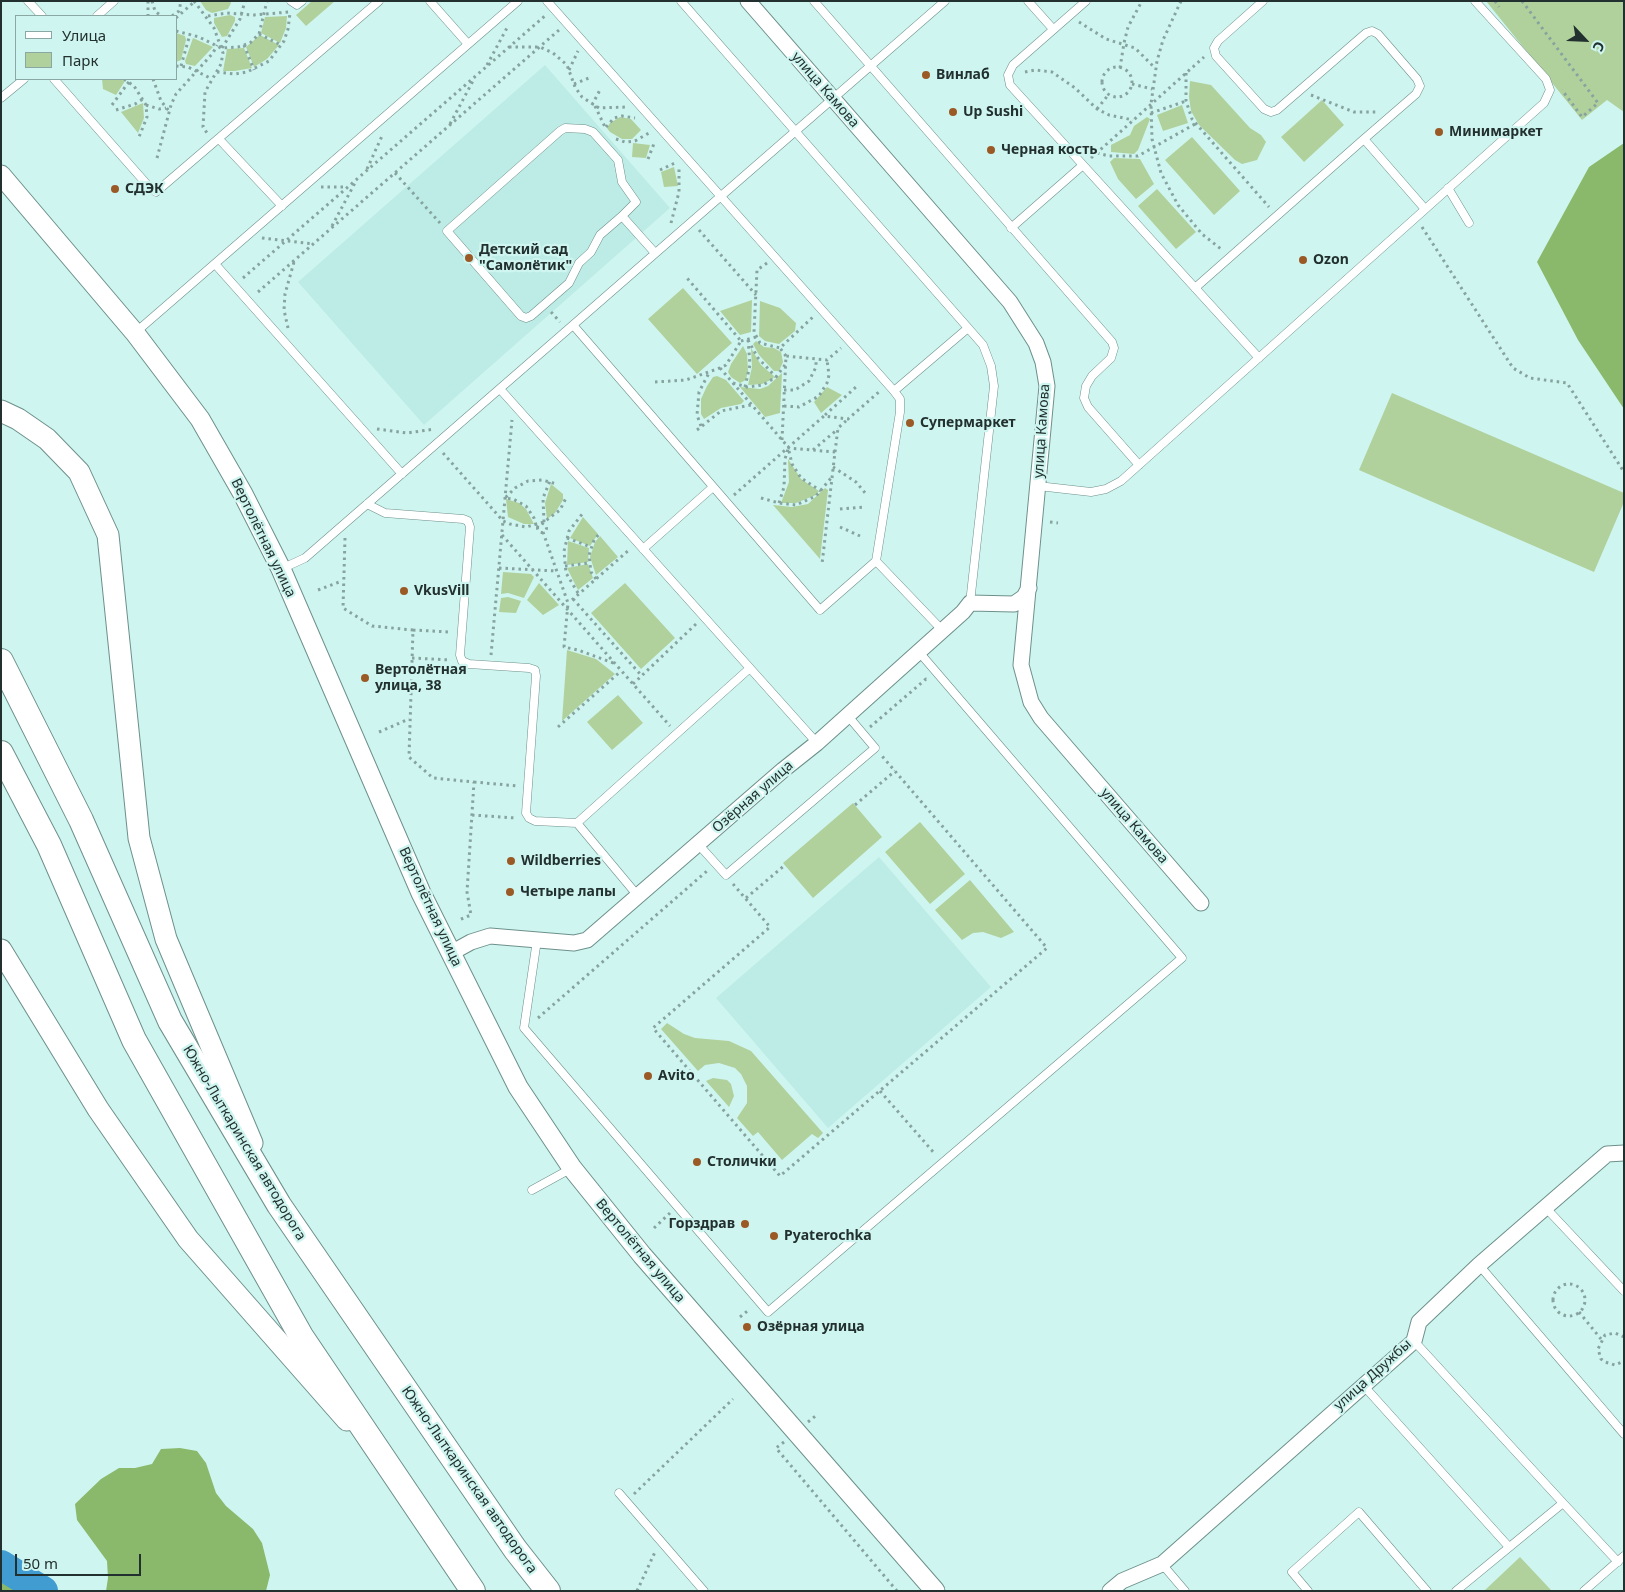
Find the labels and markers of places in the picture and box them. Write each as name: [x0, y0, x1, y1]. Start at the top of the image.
place label: Винлаб: [936, 67, 990, 83]
marker: Винлаб: [920, 69, 932, 81]
place label: Up Sushi: [963, 104, 1023, 120]
marker: Up Sushi: [947, 106, 959, 118]
place label: Минимаркет: [1449, 124, 1543, 140]
marker: Минимаркет: [1433, 126, 1445, 138]
place label: Черная кость: [1001, 142, 1097, 158]
marker: Черная кость: [985, 144, 997, 156]
place label: СДЭК: [125, 181, 164, 197]
marker: СДЭК: [109, 183, 121, 195]
place label: Детский сад "Самолётик": [479, 242, 572, 274]
marker: Детский сад "Самолётик": [463, 252, 475, 264]
place label: Ozon: [1313, 252, 1349, 268]
marker: Ozon: [1297, 254, 1309, 266]
place label: Супермаркет: [920, 415, 1016, 431]
marker: Супермаркет: [904, 417, 916, 429]
place label: VkusVill: [414, 583, 470, 599]
marker: VkusVill: [398, 585, 410, 597]
place label: Вертолётная улица, 38: [375, 662, 467, 694]
marker: Вертолётная улица, 38: [359, 672, 371, 684]
place label: Wildberries: [521, 853, 601, 869]
marker: Wildberries: [505, 855, 517, 867]
place label: Четыре лапы: [520, 884, 616, 900]
marker: Четыре лапы: [504, 886, 516, 898]
place label: Avito: [658, 1068, 695, 1084]
marker: Avito: [642, 1070, 654, 1082]
place label: Столички: [707, 1154, 777, 1170]
marker: Столички: [691, 1156, 703, 1168]
place label: Горздрав: [668, 1216, 735, 1232]
marker: Горздрав: [739, 1218, 751, 1230]
place label: Pyaterochka: [784, 1228, 872, 1244]
marker: Pyaterochka: [768, 1230, 780, 1242]
place label: Озёрная улица: [757, 1319, 865, 1335]
marker: Озёрная улица: [741, 1321, 753, 1333]

